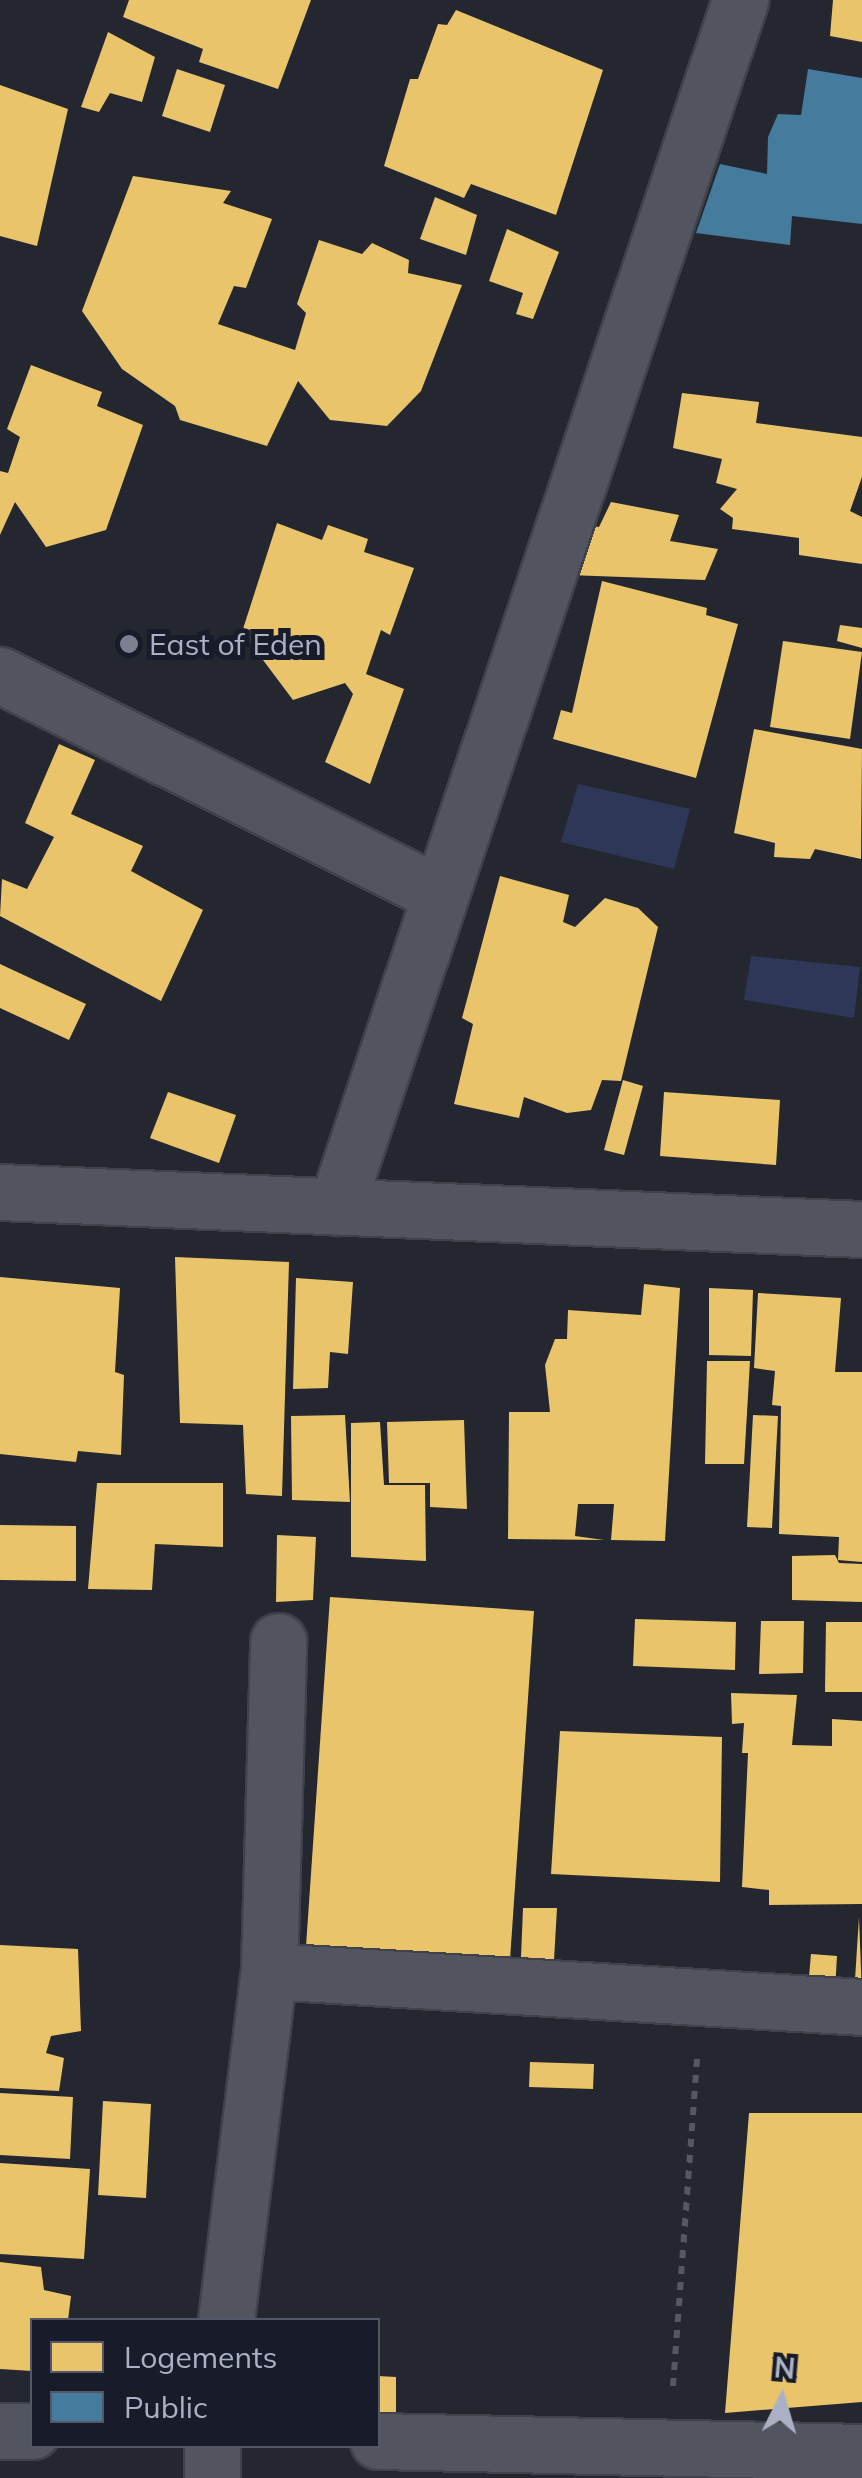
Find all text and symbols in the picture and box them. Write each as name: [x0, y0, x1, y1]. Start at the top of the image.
place label: East of Eden: [149, 626, 322, 662]
marker: East of Eden: [118, 633, 140, 655]
legend: [30, 2318, 380, 2448]
text: Logements: [124, 2338, 277, 2376]
north arrow: [732, 2348, 832, 2448]
text: N: [773, 2349, 797, 2386]
text: Public: [124, 2388, 208, 2426]

